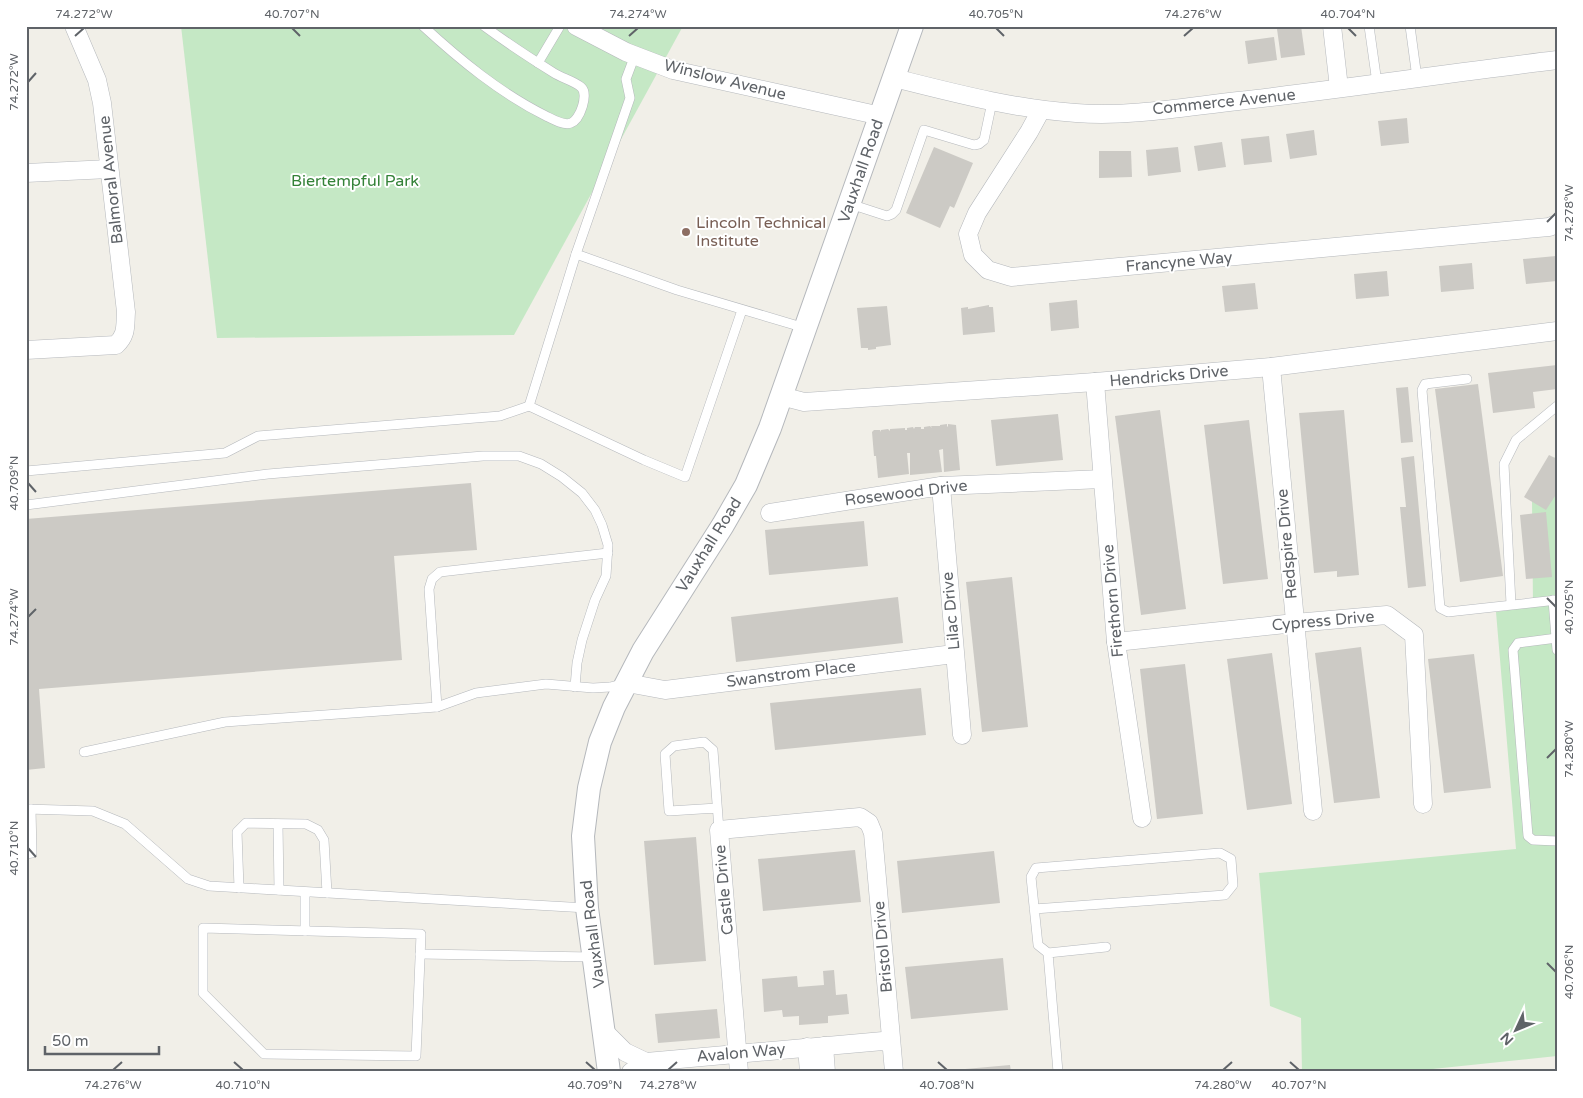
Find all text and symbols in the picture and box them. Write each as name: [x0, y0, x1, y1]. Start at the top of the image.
text: 74.272°W: [55, 7, 113, 21]
text: 40.707°N: [264, 7, 320, 21]
text: 74.274°W: [609, 7, 667, 21]
text: 40.705°N: [969, 7, 1023, 21]
text: 74.276°W: [1164, 7, 1222, 21]
text: 40.704°N: [1321, 7, 1375, 21]
text: 74.272°W: [7, 53, 21, 111]
street label: Winslow Avenue: [662, 55, 788, 105]
street label: Commerce Avenue: [1151, 85, 1297, 119]
street label: Balmoral Avenue: [94, 115, 128, 245]
street label: Vauxhall Road: [834, 116, 888, 226]
park label: Biertempful Park: [291, 171, 419, 191]
text: 74.278°W: [1562, 184, 1576, 242]
place label: Lincoln Technical Institute: [696, 213, 826, 251]
marker: Lincoln Technical Institute: [680, 226, 692, 238]
street label: Francyne Way: [1125, 247, 1234, 277]
street label: Hendricks Drive: [1109, 361, 1229, 391]
text: 40.709°N: [7, 456, 21, 510]
street label: Rosewood Drive: [844, 476, 968, 510]
street label: Redspire Drive: [1272, 488, 1302, 600]
street label: Vauxhall Road: [672, 494, 746, 596]
street label: Firethorn Drive: [1098, 544, 1128, 658]
street label: Lilac Drive: [938, 571, 964, 651]
text: 40.705°N: [1562, 580, 1576, 634]
text: 74.274°W: [7, 588, 21, 646]
street label: Cypress Drive: [1271, 607, 1375, 635]
street label: Swanstrom Place: [725, 656, 857, 692]
text: 74.280°W: [1562, 720, 1576, 778]
text: 40.710°N: [7, 821, 21, 875]
street label: Castle Drive: [710, 844, 738, 936]
street label: Vauxhall Road: [576, 879, 610, 989]
street label: Bristol Drive: [869, 900, 897, 994]
text: 40.706°N: [1562, 945, 1576, 999]
north arrow: [1490, 1006, 1540, 1056]
scale bar: [45, 1023, 159, 1055]
text: N: [1497, 1029, 1517, 1049]
text: 50 m: [52, 1032, 89, 1050]
street label: Avalon Way: [696, 1039, 787, 1067]
text: 74.276°W: [84, 1078, 142, 1092]
text: 40.710°N: [216, 1078, 270, 1092]
text: 40.709°N: [568, 1078, 622, 1092]
text: 74.278°W: [639, 1078, 697, 1092]
text: 40.708°N: [920, 1078, 974, 1092]
text: 74.280°W: [1194, 1078, 1252, 1092]
text: 40.707°N: [1271, 1078, 1327, 1092]

